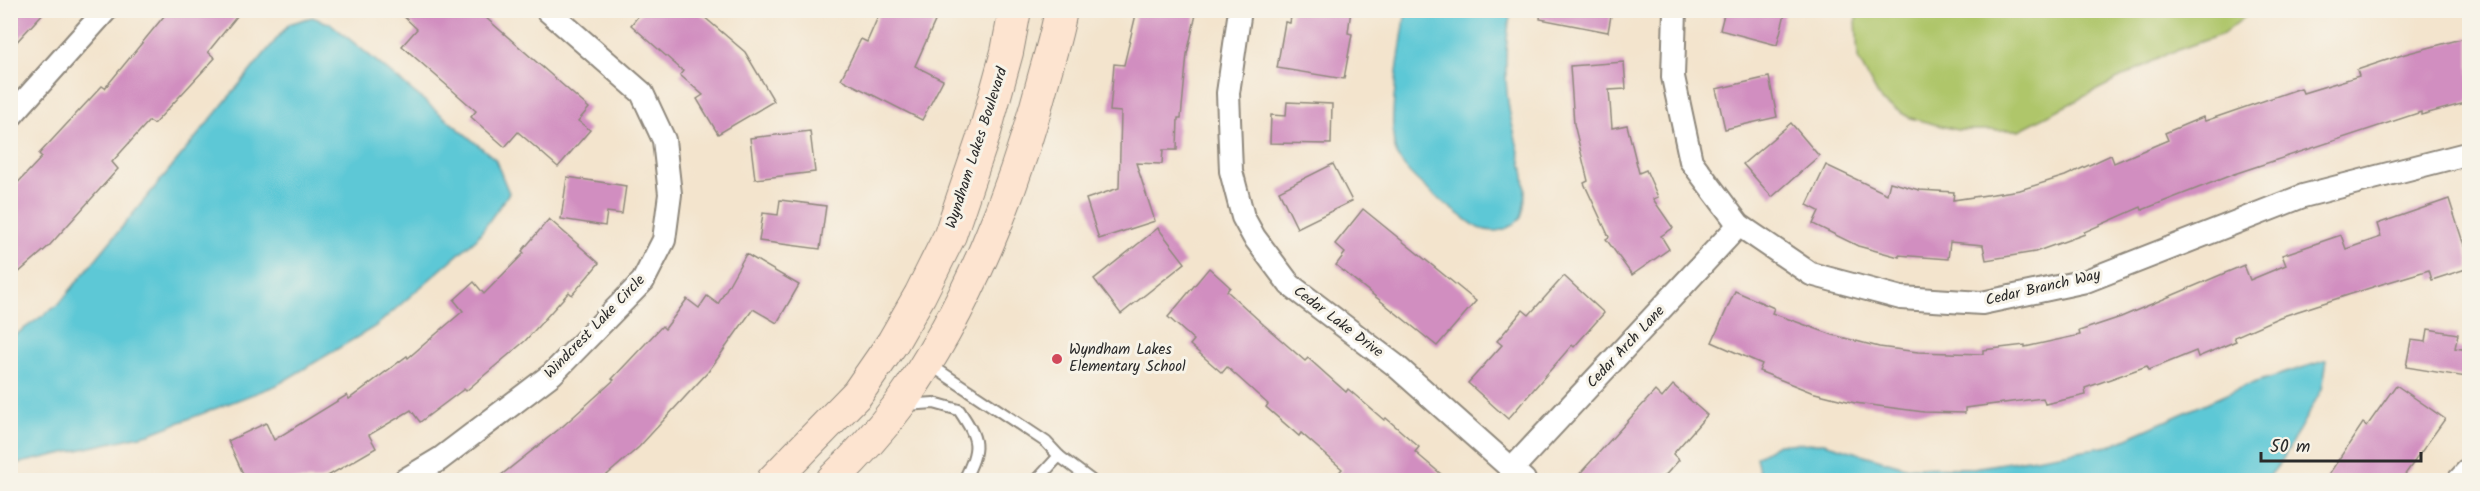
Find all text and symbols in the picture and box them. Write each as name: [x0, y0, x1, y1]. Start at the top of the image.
street label: Wyndham Lakes Boulevard: [940, 64, 1015, 232]
street label: Cedar Branch Way: [1983, 263, 2104, 313]
street label: Windcrest Lake Circle: [539, 269, 651, 385]
street label: Cedar Lake Drive: [1288, 280, 1388, 364]
street label: Cedar Arch Lane: [1581, 300, 1671, 394]
place label: Wyndham Lakes Elementary School: [1069, 338, 1186, 379]
marker: Wyndham Lakes Elementary School: [1050, 352, 1064, 366]
scale bar: [2261, 425, 2422, 463]
text: 50 m: [2270, 433, 2310, 462]

